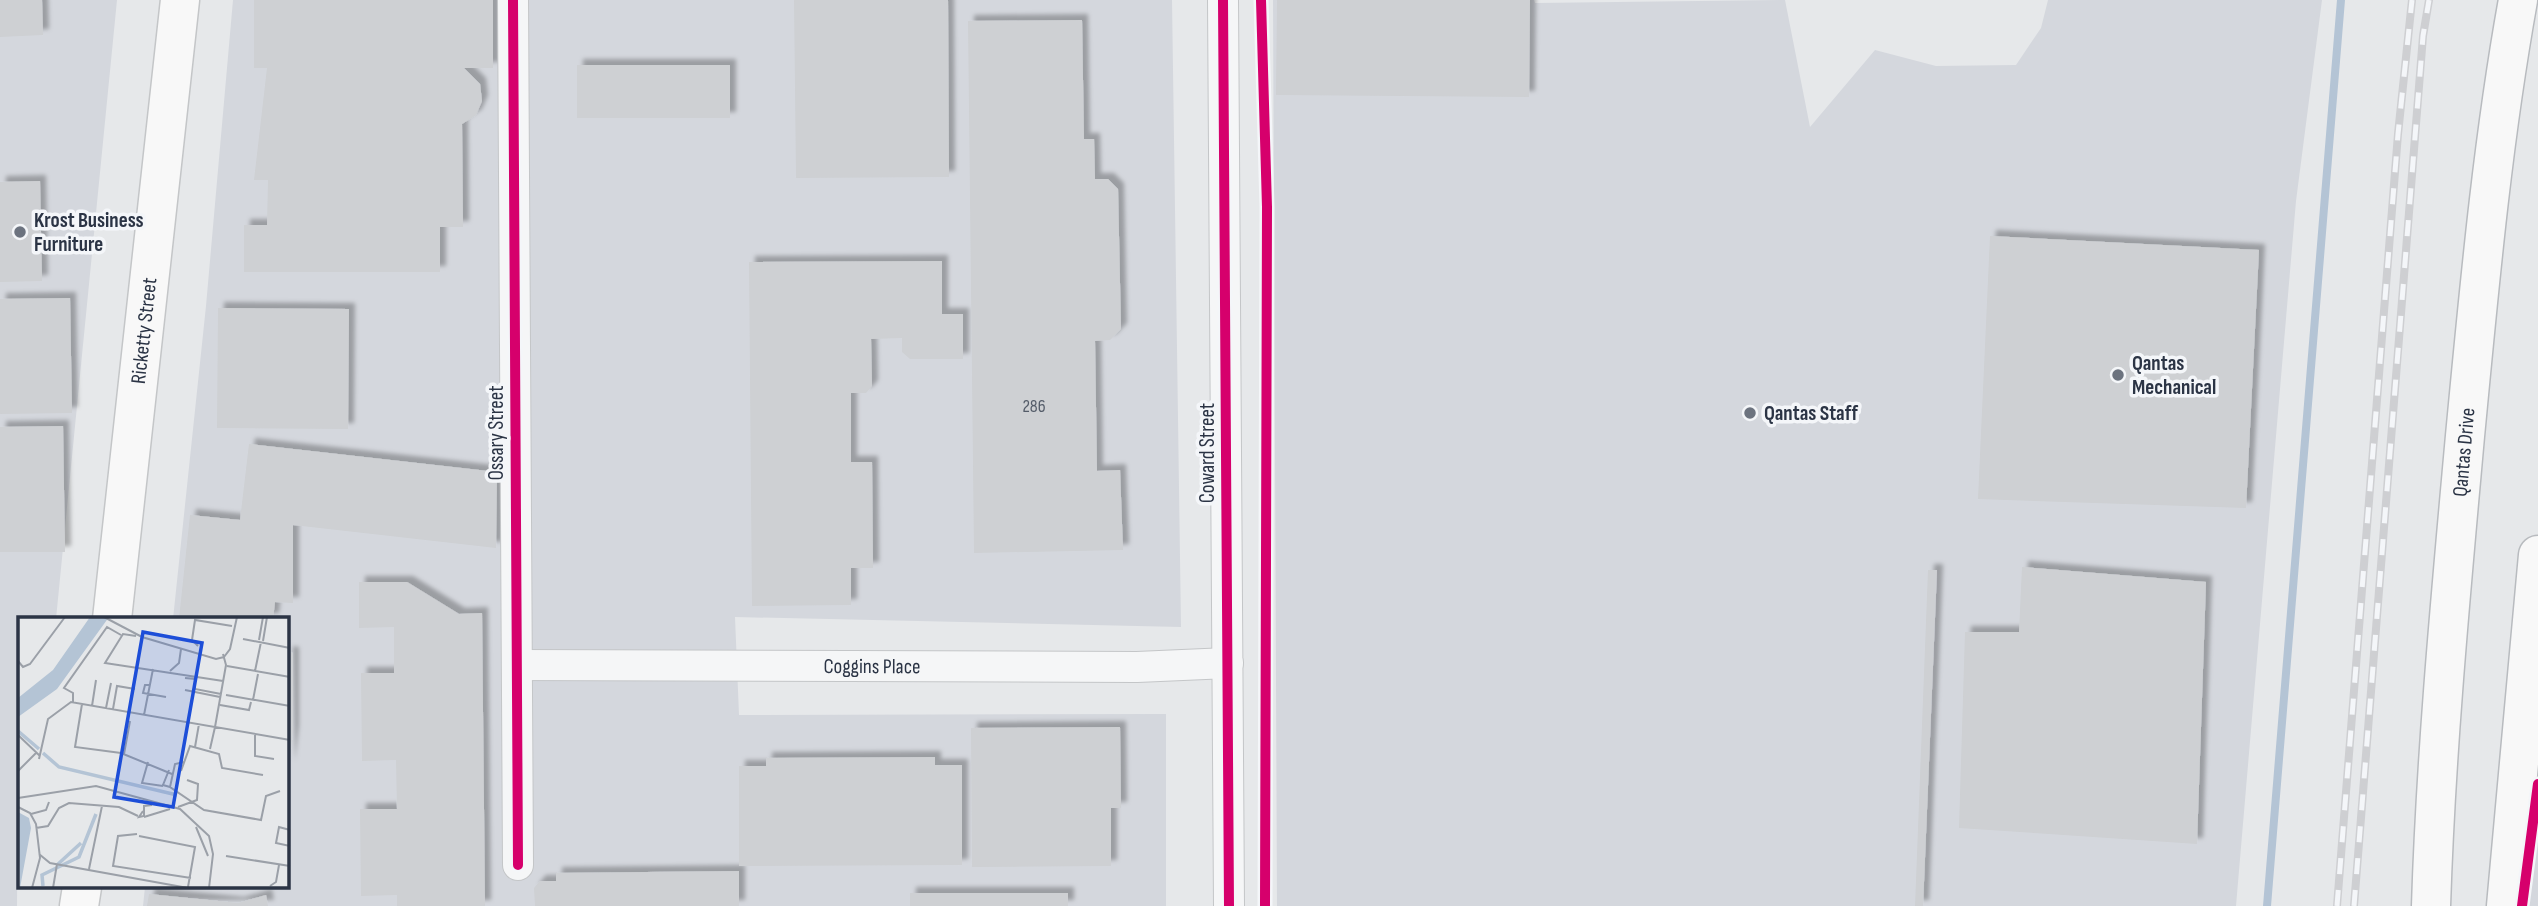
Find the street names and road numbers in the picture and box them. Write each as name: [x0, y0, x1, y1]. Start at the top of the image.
street label: Ricketty Street: [125, 276, 162, 385]
street label: Ossary Street: [484, 385, 509, 481]
street label: Coward Street: [1195, 403, 1220, 503]
street label: Qantas Drive: [2447, 407, 2480, 498]
street label: Coggins Place: [824, 653, 920, 679]

